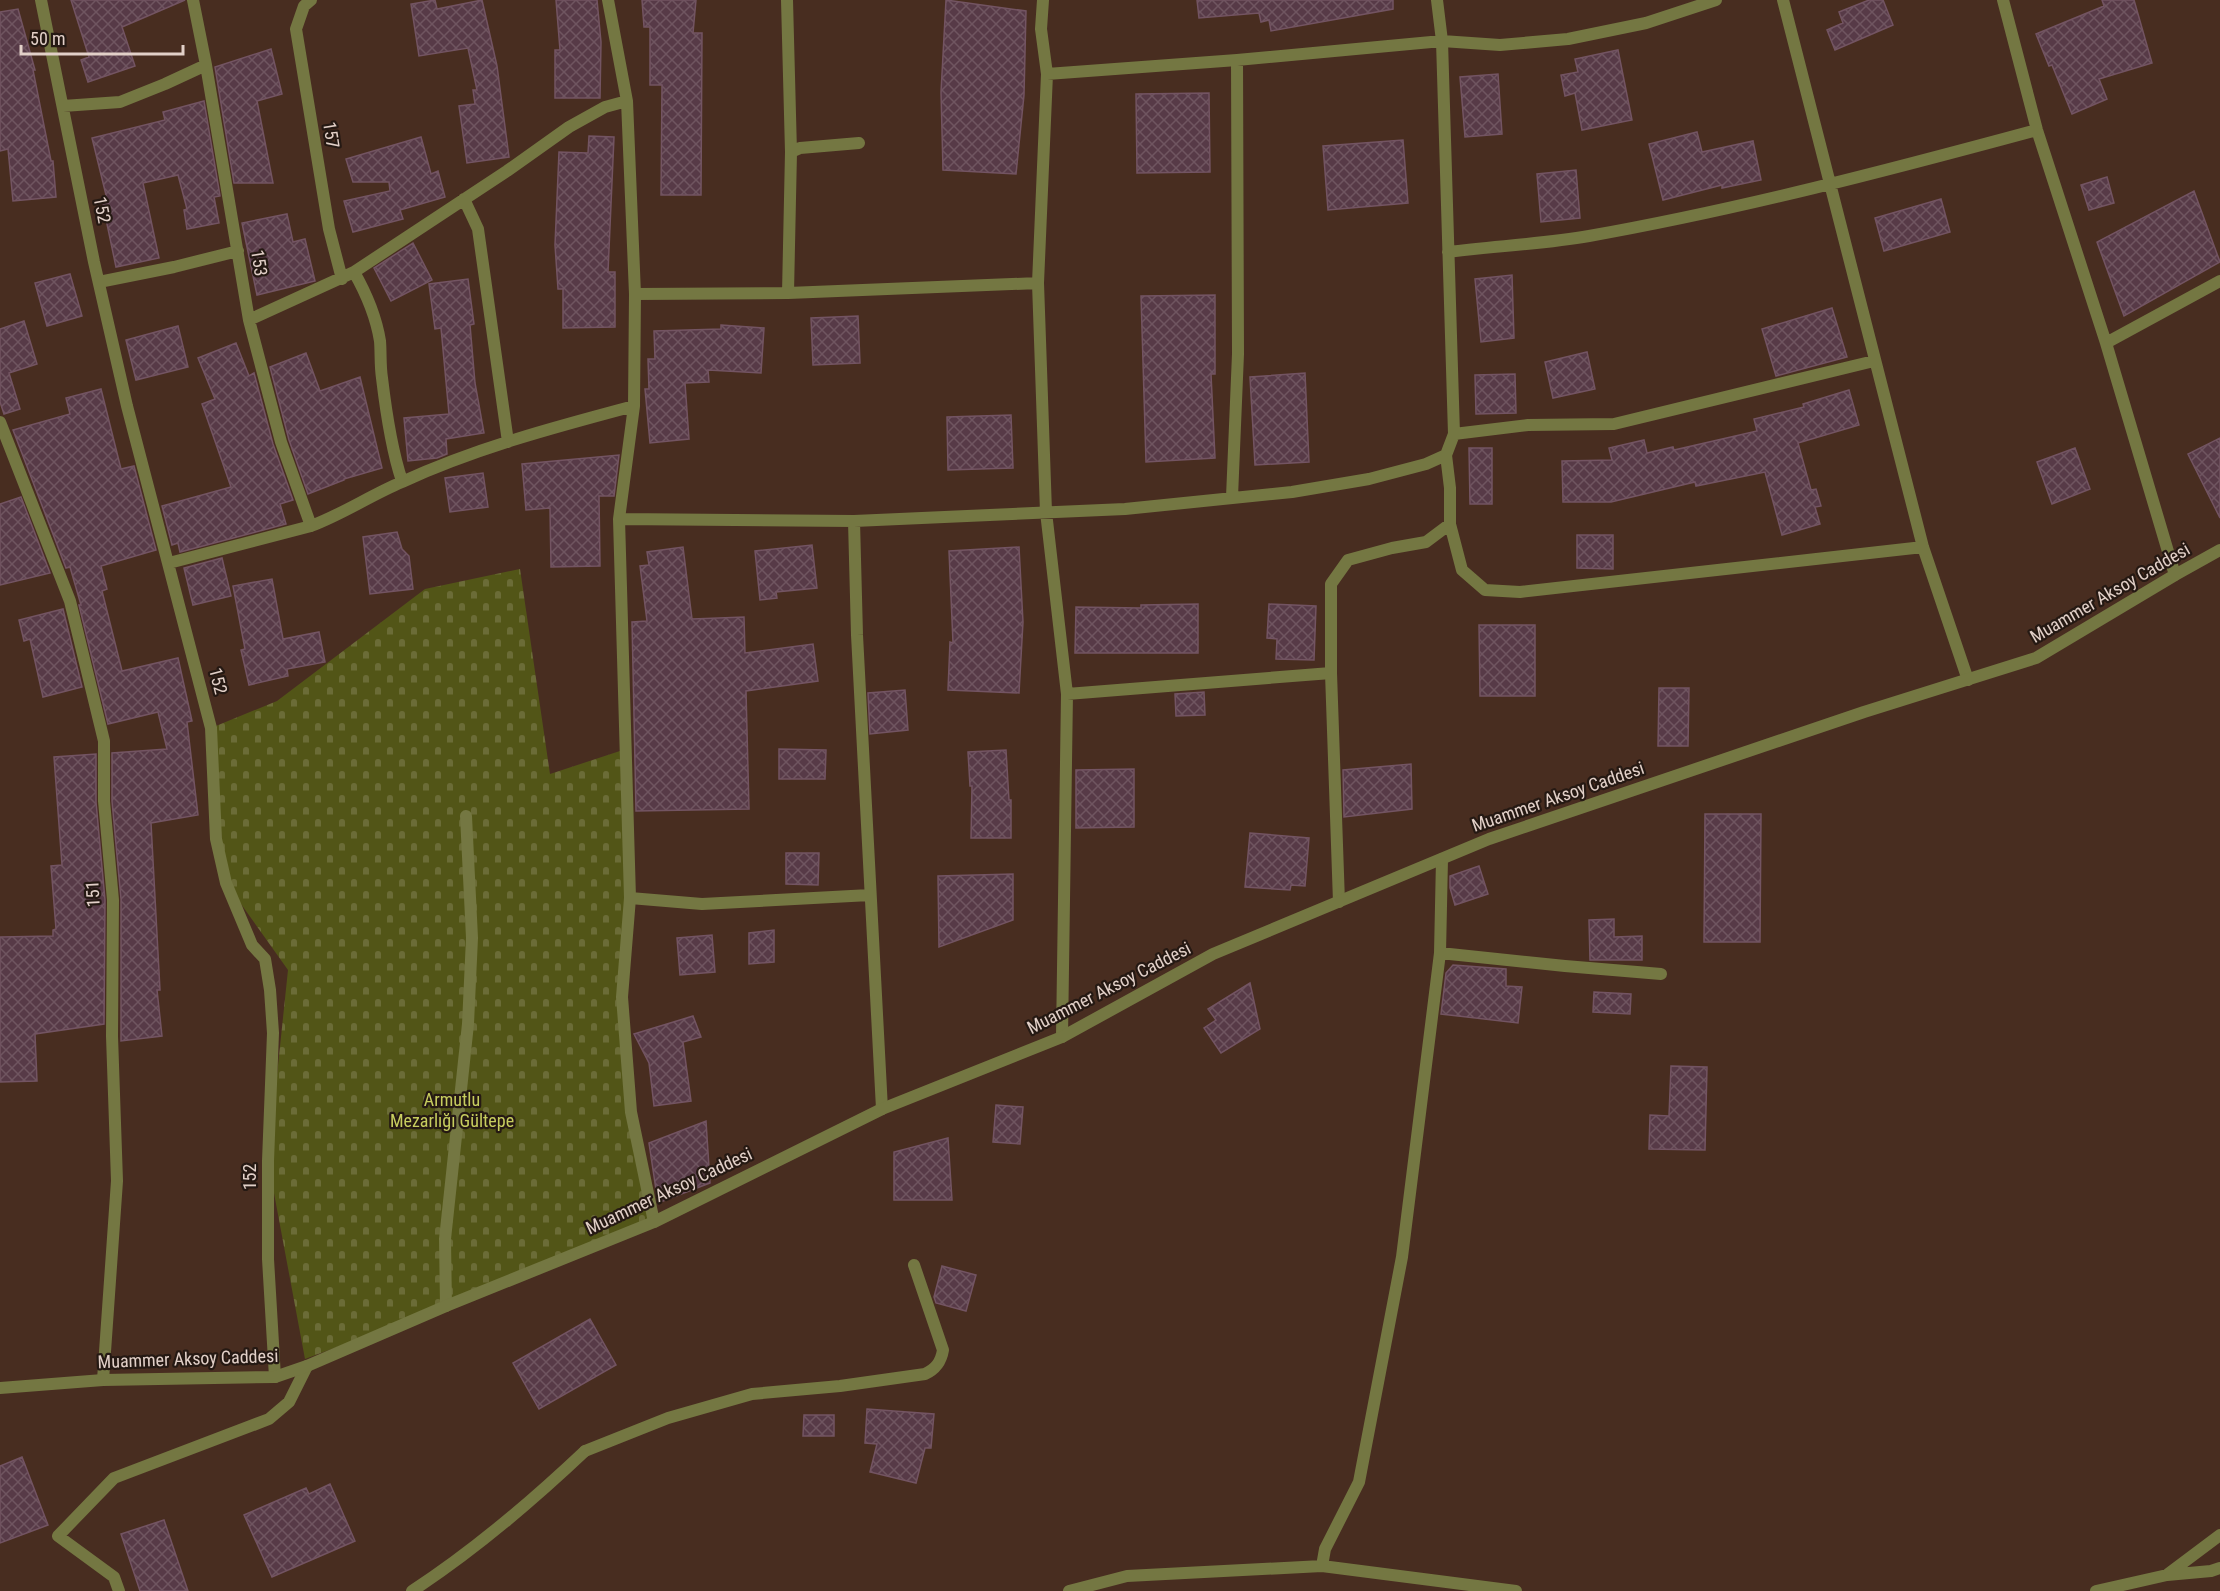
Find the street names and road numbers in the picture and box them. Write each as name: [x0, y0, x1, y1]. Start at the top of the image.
street label: 157: [319, 120, 344, 150]
street label: 152: [90, 195, 115, 225]
street label: 153: [247, 248, 272, 278]
street label: Muammer Aksoy Caddesi: [2026, 538, 2193, 647]
street label: 152: [205, 665, 232, 696]
street label: Muammer Aksoy Caddesi: [1469, 757, 1647, 836]
street label: 151: [81, 880, 104, 908]
street label: Muammer Aksoy Caddesi: [1023, 937, 1194, 1038]
street label: Muammer Aksoy Caddesi: [582, 1143, 755, 1238]
street label: 152: [239, 1164, 260, 1190]
street label: Muammer Aksoy Caddesi: [97, 1345, 279, 1372]

